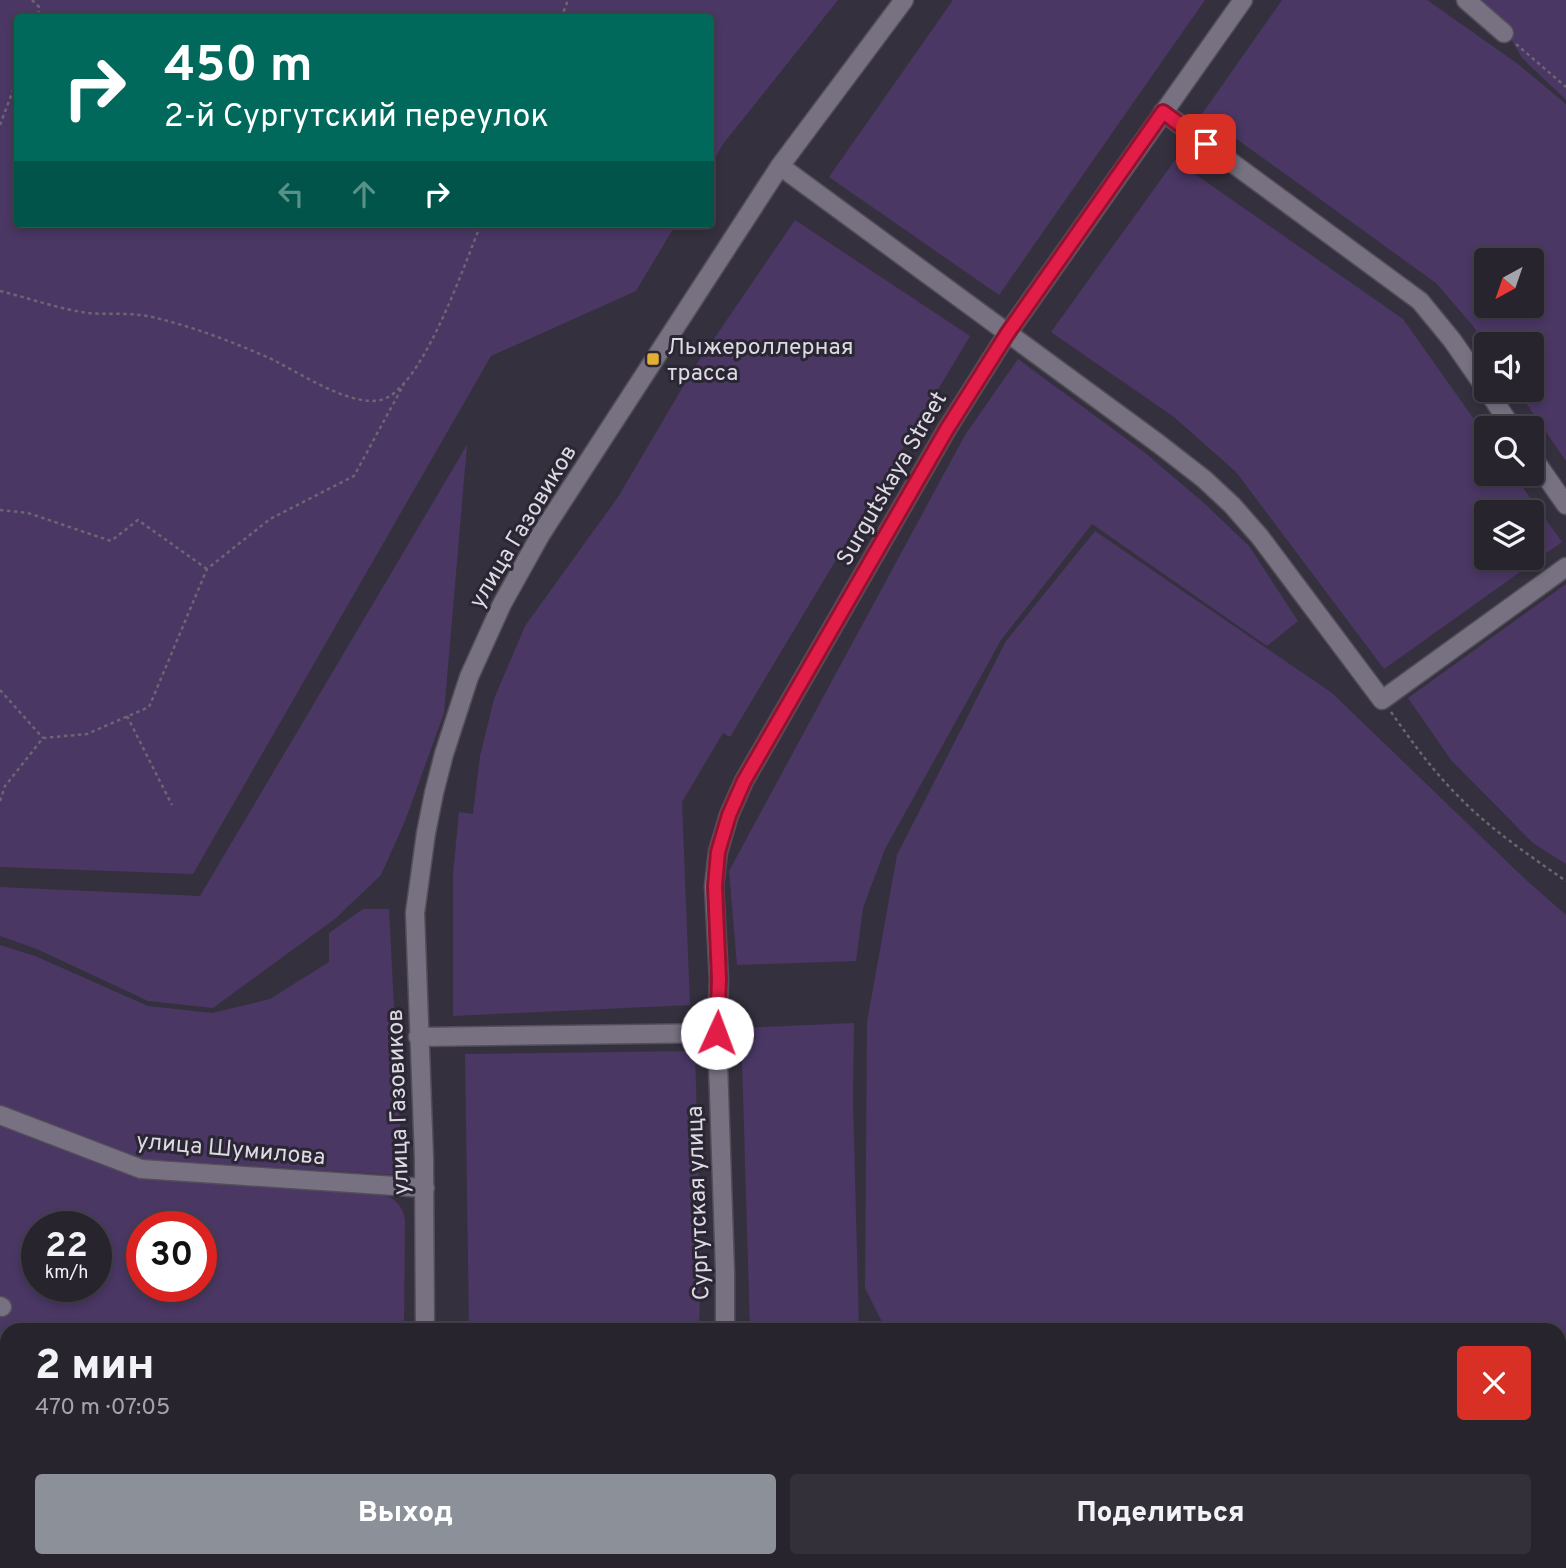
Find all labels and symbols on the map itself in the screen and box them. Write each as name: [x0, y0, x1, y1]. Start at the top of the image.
pin: [1176, 114, 1236, 174]
north arrow: [1474, 248, 1544, 318]
place label: Лыжероллерная трасса: [667, 334, 853, 389]
marker: Лыжероллерная трасса: [645, 351, 661, 367]
street label: Surgutskaya Street: [831, 387, 955, 572]
street label: улица Газовиков: [464, 440, 584, 614]
position arrow: [680, 996, 754, 1070]
street label: улица Газовиков: [382, 1008, 417, 1195]
street label: Сургутская улица: [682, 1105, 717, 1301]
street label: улица Шумилова: [135, 1128, 327, 1173]
speed limit sign: 30: [126, 1211, 217, 1302]

